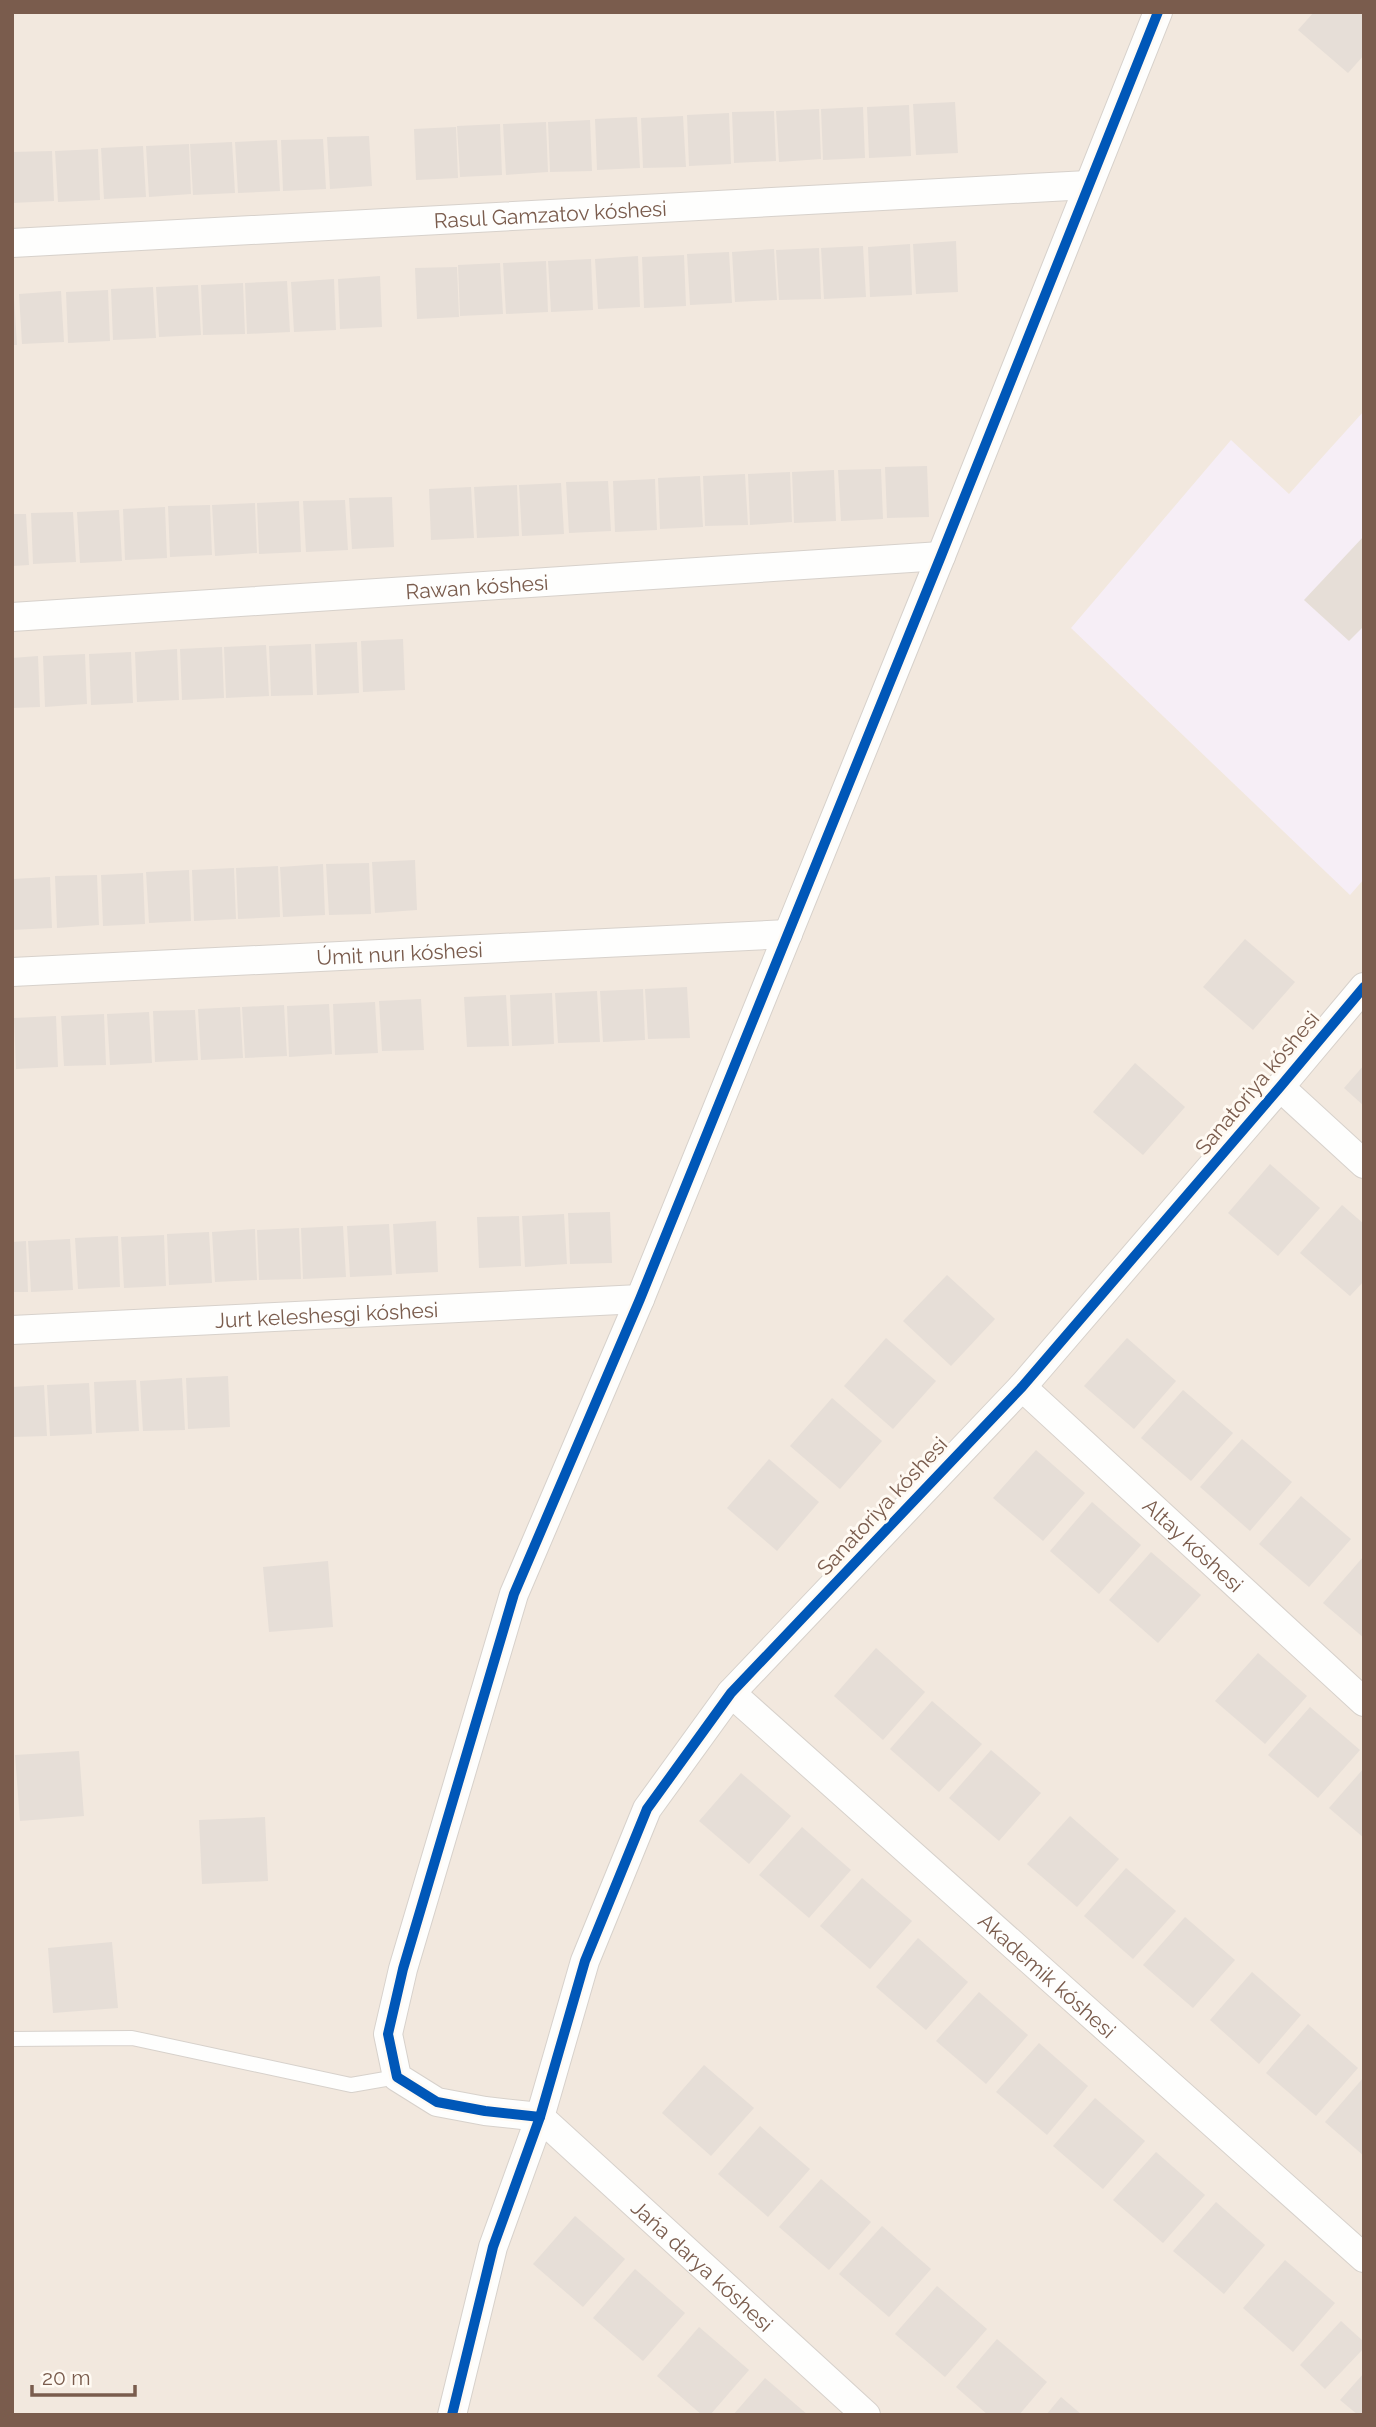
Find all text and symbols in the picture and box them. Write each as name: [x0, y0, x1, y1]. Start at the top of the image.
street label: Rasul Gamzatov kóshesi: [433, 195, 667, 233]
street label: Rawan kóshesi: [405, 569, 549, 604]
street label: Úmit nurı kóshesi: [316, 936, 483, 970]
street label: Sanatoriya kóshesi: [1190, 1006, 1324, 1160]
street label: Jurt keleshesgi kóshesi: [214, 1296, 439, 1332]
street label: Sanatoriya kóshesi: [812, 1432, 952, 1580]
street label: Altay kóshesi: [1138, 1493, 1248, 1597]
street label: Akademik kóshesi: [974, 1908, 1121, 2043]
street label: Jańa darya kóshesi: [626, 2195, 778, 2336]
scale bar: [32, 2354, 135, 2398]
text: 20 m: [42, 2365, 90, 2390]

